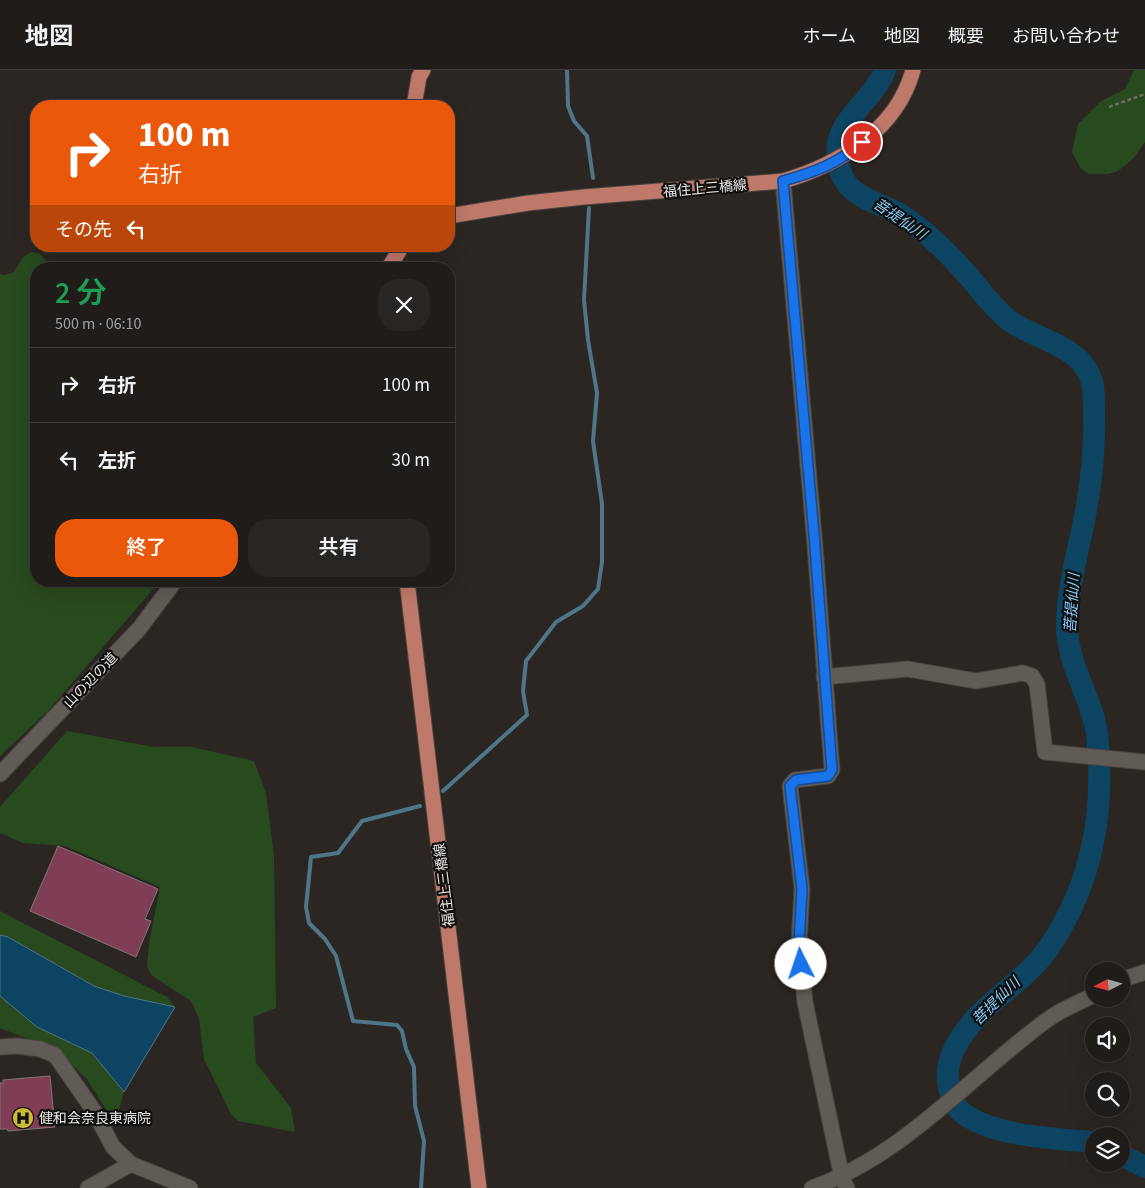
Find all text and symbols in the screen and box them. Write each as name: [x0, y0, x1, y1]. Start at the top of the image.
text: 地図: [25, 19, 73, 54]
text: ホーム: [803, 24, 856, 49]
text: 地図: [884, 24, 920, 49]
text: 概要: [948, 24, 984, 49]
text: お問い合わせ: [1012, 24, 1120, 49]
text: 100 m: [138, 110, 230, 160]
icon: right: [55, 120, 120, 185]
pin: [841, 121, 883, 163]
icon: arrive: [848, 128, 876, 156]
text: 右折: [138, 159, 182, 191]
street label: 福住上三橋線: [662, 175, 748, 203]
water label: 菩提仙川: [869, 194, 932, 246]
icon: left: [122, 215, 150, 243]
text: その先: [55, 217, 112, 244]
text: 2 分: [55, 272, 106, 315]
button: close: [378, 279, 430, 331]
text: 500 m · 06:10: [55, 313, 142, 335]
icon: right: [55, 371, 83, 399]
text: 100 m: [382, 372, 430, 399]
text: 右折: [98, 373, 136, 400]
icon: left: [55, 446, 83, 474]
text: 30 m: [392, 447, 430, 474]
text: 左折: [98, 448, 136, 475]
button: 終了: [55, 519, 238, 577]
button: 共有: [248, 519, 430, 577]
water label: 菩提仙川: [1060, 570, 1085, 634]
street label: 山の辺の道: [59, 649, 122, 713]
street label: 福住上三橋線: [430, 842, 460, 928]
position arrow: [774, 937, 826, 989]
north arrow: [1085, 962, 1130, 1008]
map controls: [1085, 962, 1130, 1172]
water label: 菩提仙川: [968, 971, 1026, 1030]
button: sound: [1085, 1017, 1130, 1062]
button: search: [1085, 1072, 1130, 1117]
hospital icon: 健和会奈良東病院: [11, 1106, 35, 1130]
place label: 健和会奈良東病院: [39, 1109, 151, 1129]
button: layers: [1085, 1127, 1130, 1172]

